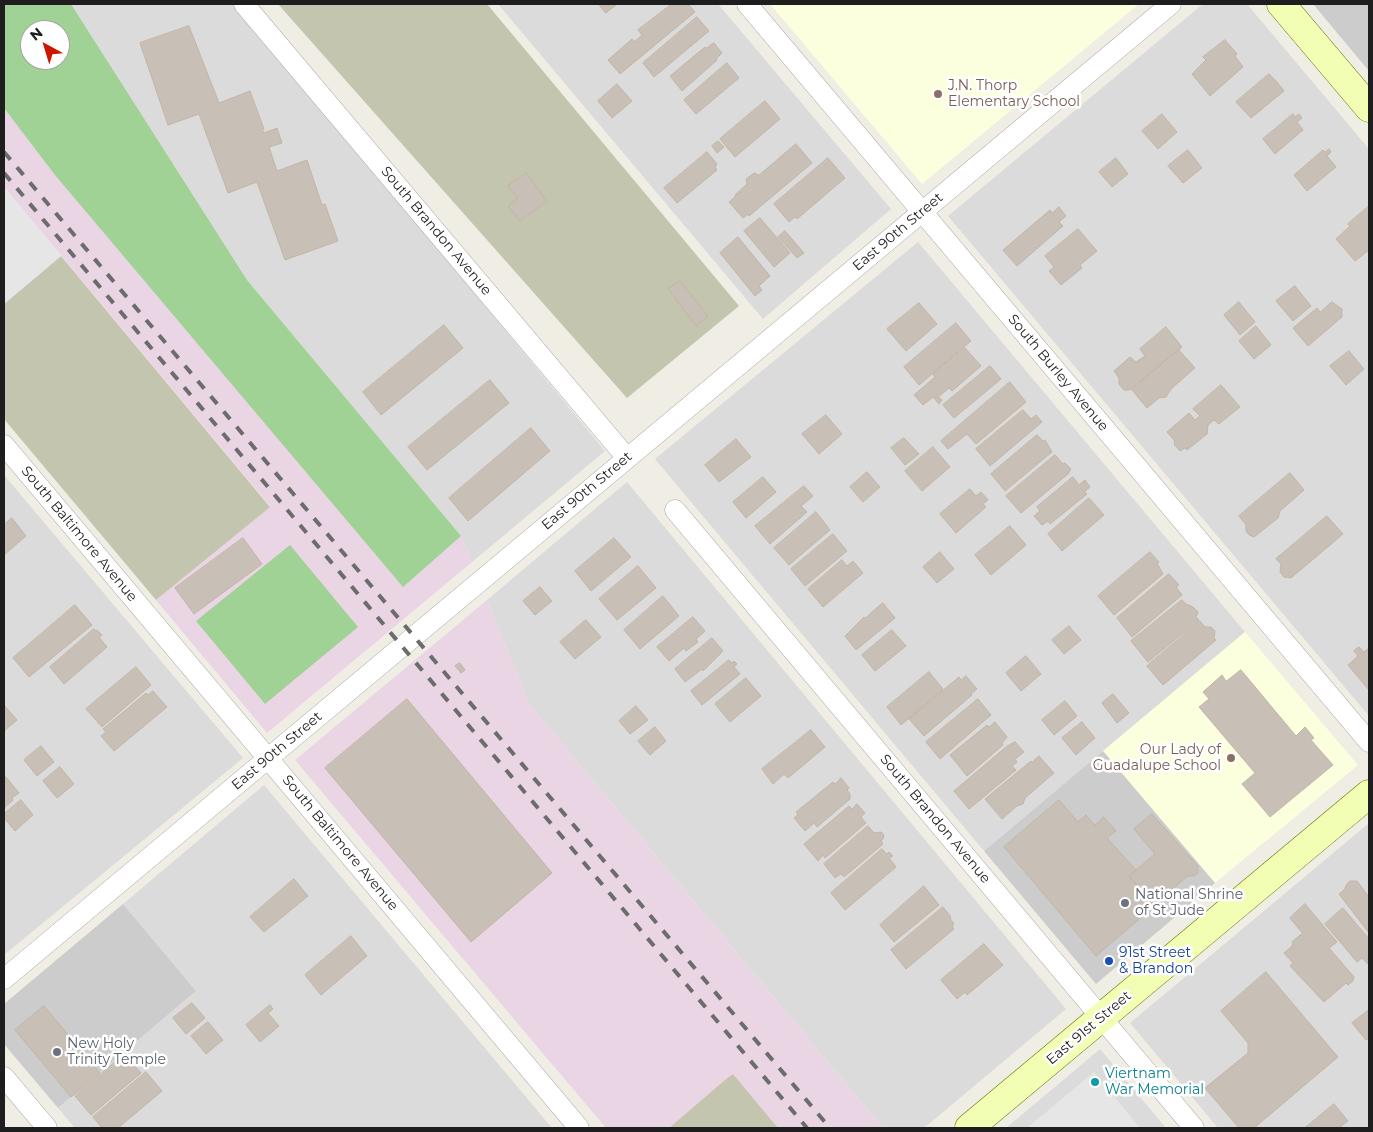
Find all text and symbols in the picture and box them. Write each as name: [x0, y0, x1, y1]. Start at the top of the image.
north arrow: [20, 20, 70, 70]
text: N: [26, 24, 46, 45]
place label: J.N. Thorp Elementary School: [948, 78, 1080, 110]
marker: J.N. Thorp Elementary School: [932, 88, 944, 100]
street label: South Brandon Avenue: [377, 163, 495, 299]
street label: East 90th Street: [849, 189, 947, 275]
street label: South Burley Avenue: [1004, 311, 1112, 435]
street label: East 90th Street: [538, 448, 636, 534]
street label: South Baltimore Avenue: [17, 463, 141, 605]
street label: East 90th Street: [228, 708, 326, 794]
place label: Our Lady of Guadalupe School: [1093, 742, 1221, 774]
street label: South Brandon Avenue: [876, 751, 994, 887]
marker: Our Lady of Guadalupe School: [1225, 752, 1237, 764]
street label: South Baltimore Avenue: [278, 772, 402, 914]
place label: National Shrine of St Jude: [1135, 887, 1243, 920]
marker: National Shrine of St Jude: [1119, 897, 1131, 909]
place label: 91st Street & Brandon: [1119, 945, 1193, 978]
marker: 91st Street & Brandon: [1103, 955, 1115, 967]
street label: East 91st Street: [1043, 988, 1135, 1068]
place label: New Holy Trinity Temple: [67, 1036, 166, 1068]
marker: New Holy Trinity Temple: [51, 1046, 63, 1058]
place label: Viertnam War Memorial: [1105, 1066, 1204, 1098]
marker: Viertnam War Memorial: [1089, 1076, 1101, 1088]

